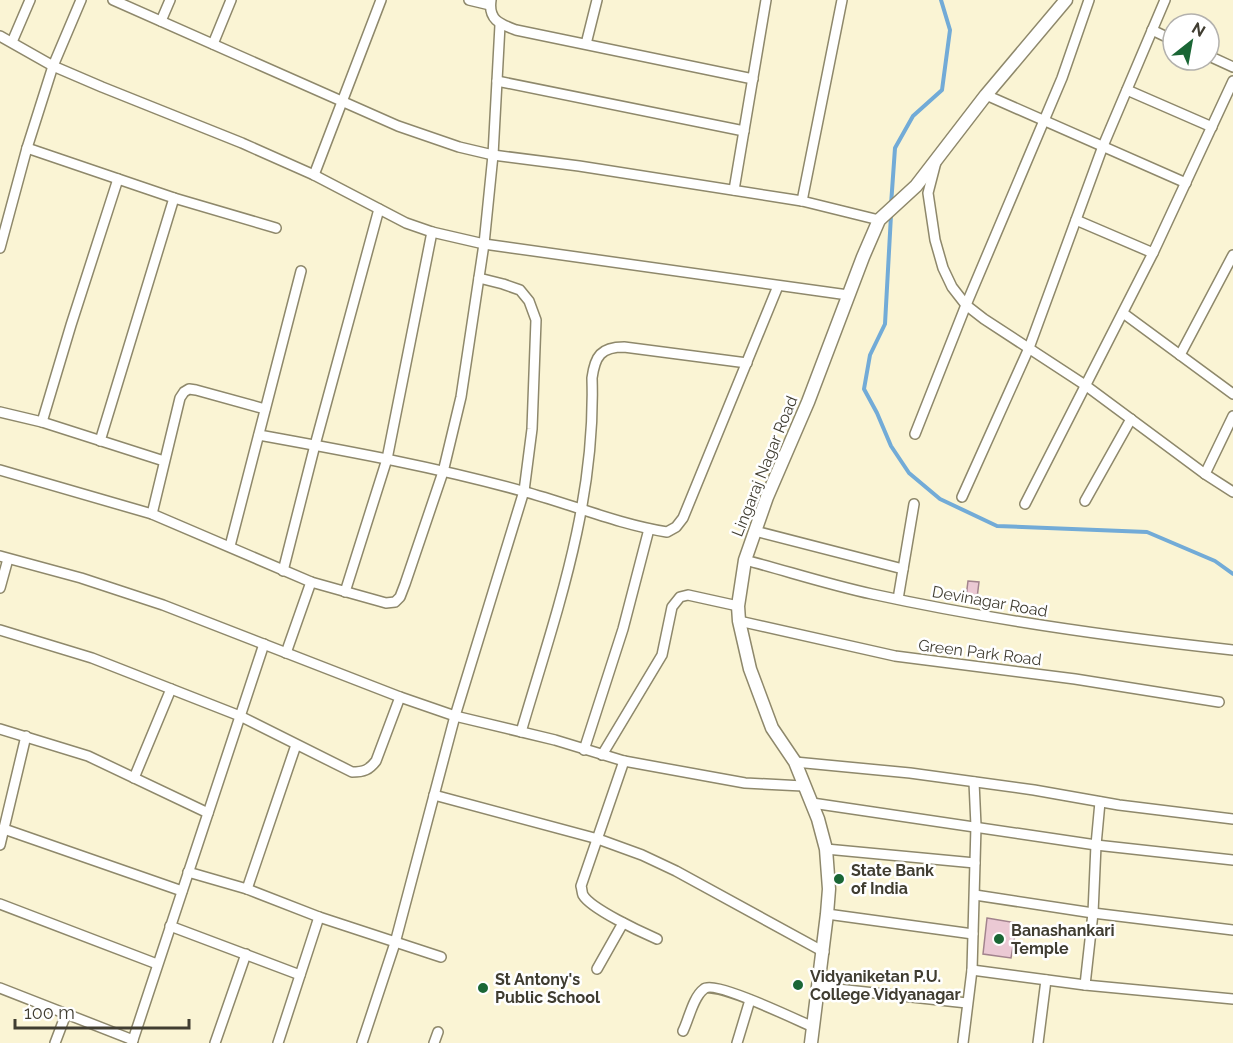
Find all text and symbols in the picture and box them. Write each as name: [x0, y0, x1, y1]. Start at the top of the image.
north arrow: [1161, 12, 1221, 72]
text: N: [1188, 18, 1209, 41]
street label: Lingaraj Nagar Road: [728, 393, 801, 539]
street label: Devinagar Road: [931, 582, 1049, 621]
street label: Green Park Road: [917, 636, 1043, 669]
place label: State Bank of India: [851, 861, 934, 898]
marker: State Bank of India: [832, 872, 846, 886]
place label: Banashankari Temple: [1011, 921, 1115, 958]
marker: Banashankari Temple: [992, 932, 1006, 946]
place label: Vidyaniketan P.U. College Vidyanagar: [810, 967, 961, 1004]
place label: St Antony's Public School: [495, 970, 601, 1007]
marker: Vidyaniketan P.U. College Vidyanagar: [791, 978, 805, 992]
marker: St Antony's Public School: [476, 981, 490, 995]
scale bar: [15, 992, 189, 1030]
text: 100 m: [24, 1002, 75, 1023]

